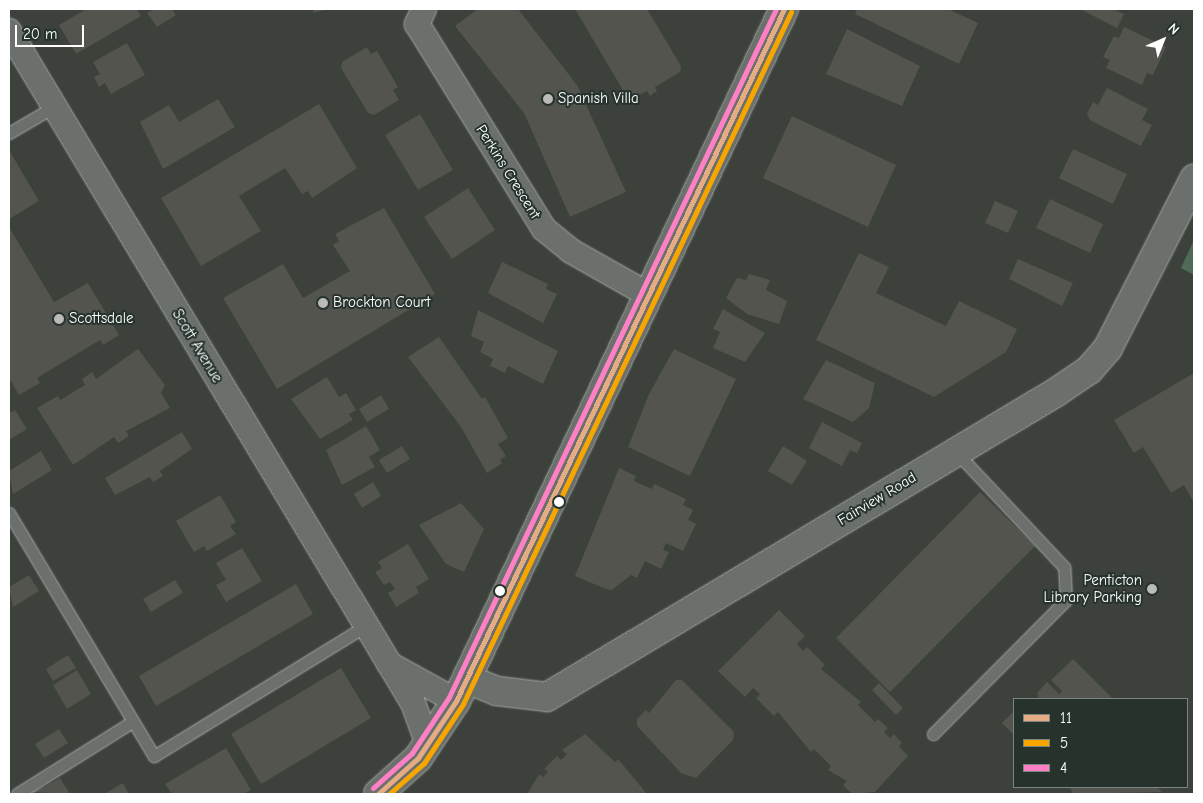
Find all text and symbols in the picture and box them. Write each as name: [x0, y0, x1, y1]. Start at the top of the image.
scale bar: [18, 15, 86, 47]
north arrow: [1138, 15, 1188, 65]
text: N: [1165, 20, 1183, 38]
text: 20 m: [23, 25, 57, 43]
place label: Spanish Villa: [558, 90, 639, 108]
marker: Spanish Villa: [542, 93, 554, 105]
street label: Perkins Crescent: [472, 122, 544, 222]
place label: Brockton Court: [333, 294, 431, 312]
marker: Brockton Court: [317, 297, 329, 309]
street label: Scott Avenue: [168, 306, 226, 386]
place label: Scottsdale: [69, 310, 134, 328]
marker: Scottsdale: [53, 313, 65, 325]
street label: Fairview Road: [834, 469, 920, 529]
unlabelled marker: [554, 497, 564, 507]
place label: Penticton Library Parking: [1044, 571, 1142, 606]
marker: Penticton Library Parking: [1146, 583, 1158, 595]
unlabelled marker: [495, 586, 505, 596]
legend: [1013, 698, 1188, 788]
text: 11: [1060, 709, 1072, 727]
text: 5: [1060, 734, 1068, 752]
text: 4: [1060, 759, 1067, 777]

